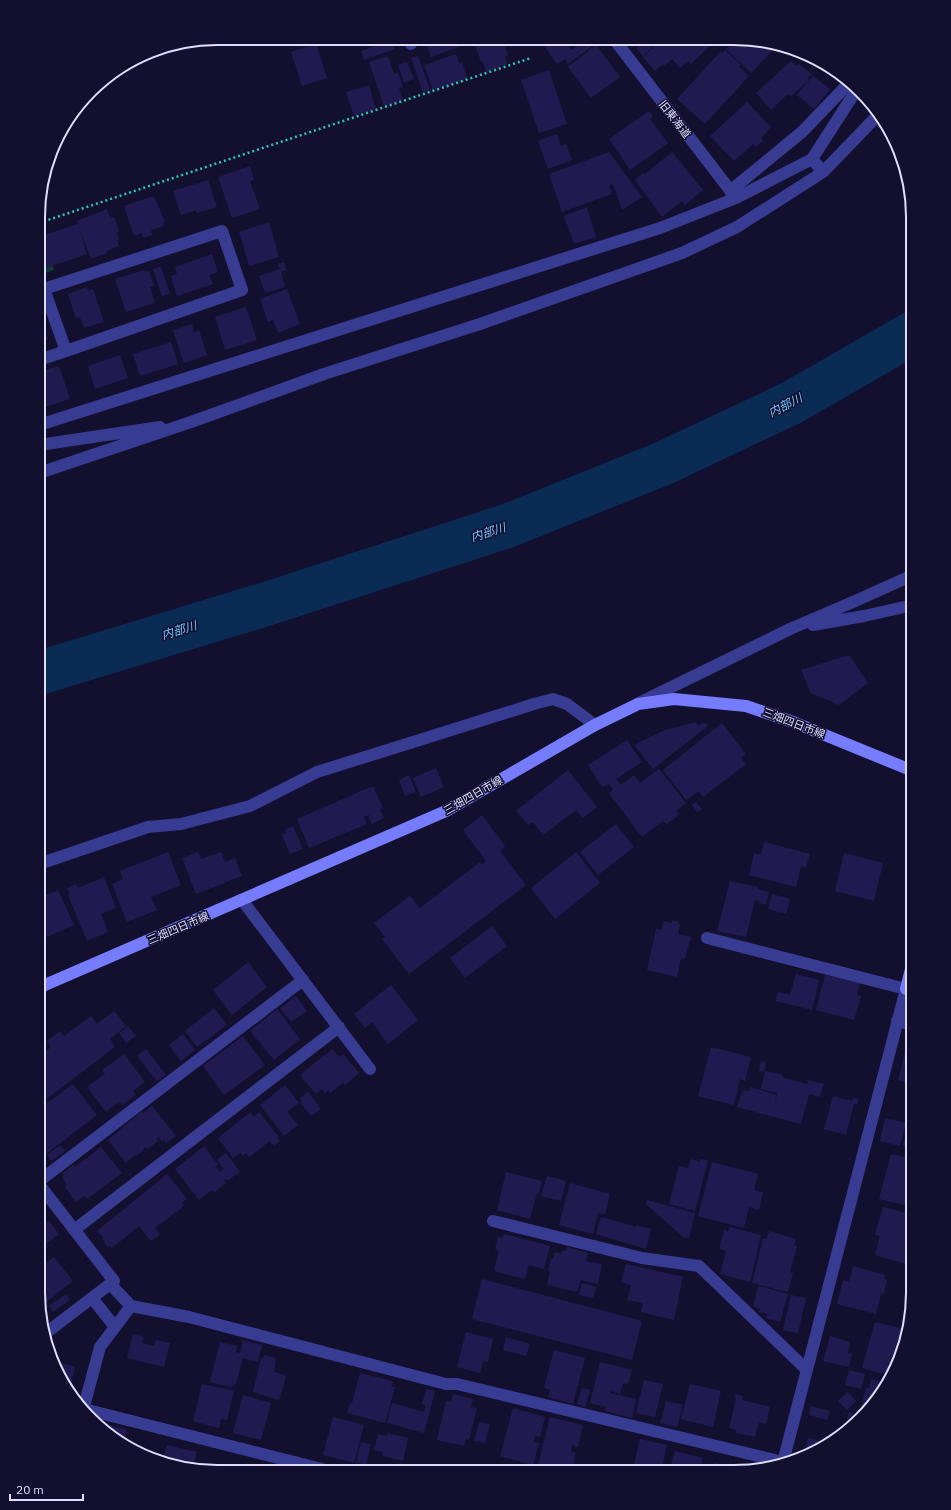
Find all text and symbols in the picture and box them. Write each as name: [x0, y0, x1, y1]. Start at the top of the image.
street label: 旧東海道: [656, 97, 694, 141]
water label: 内部川: [766, 389, 806, 420]
water label: 内部川: [469, 519, 509, 545]
water label: 内部川: [160, 617, 200, 642]
street label: 三畑四日市線: [761, 705, 827, 741]
street label: 三畑四日市線: [441, 772, 505, 818]
street label: 三畑四日市線: [145, 909, 211, 947]
scale bar: [10, 1476, 83, 1502]
text: 20 m: [16, 1482, 44, 1497]

